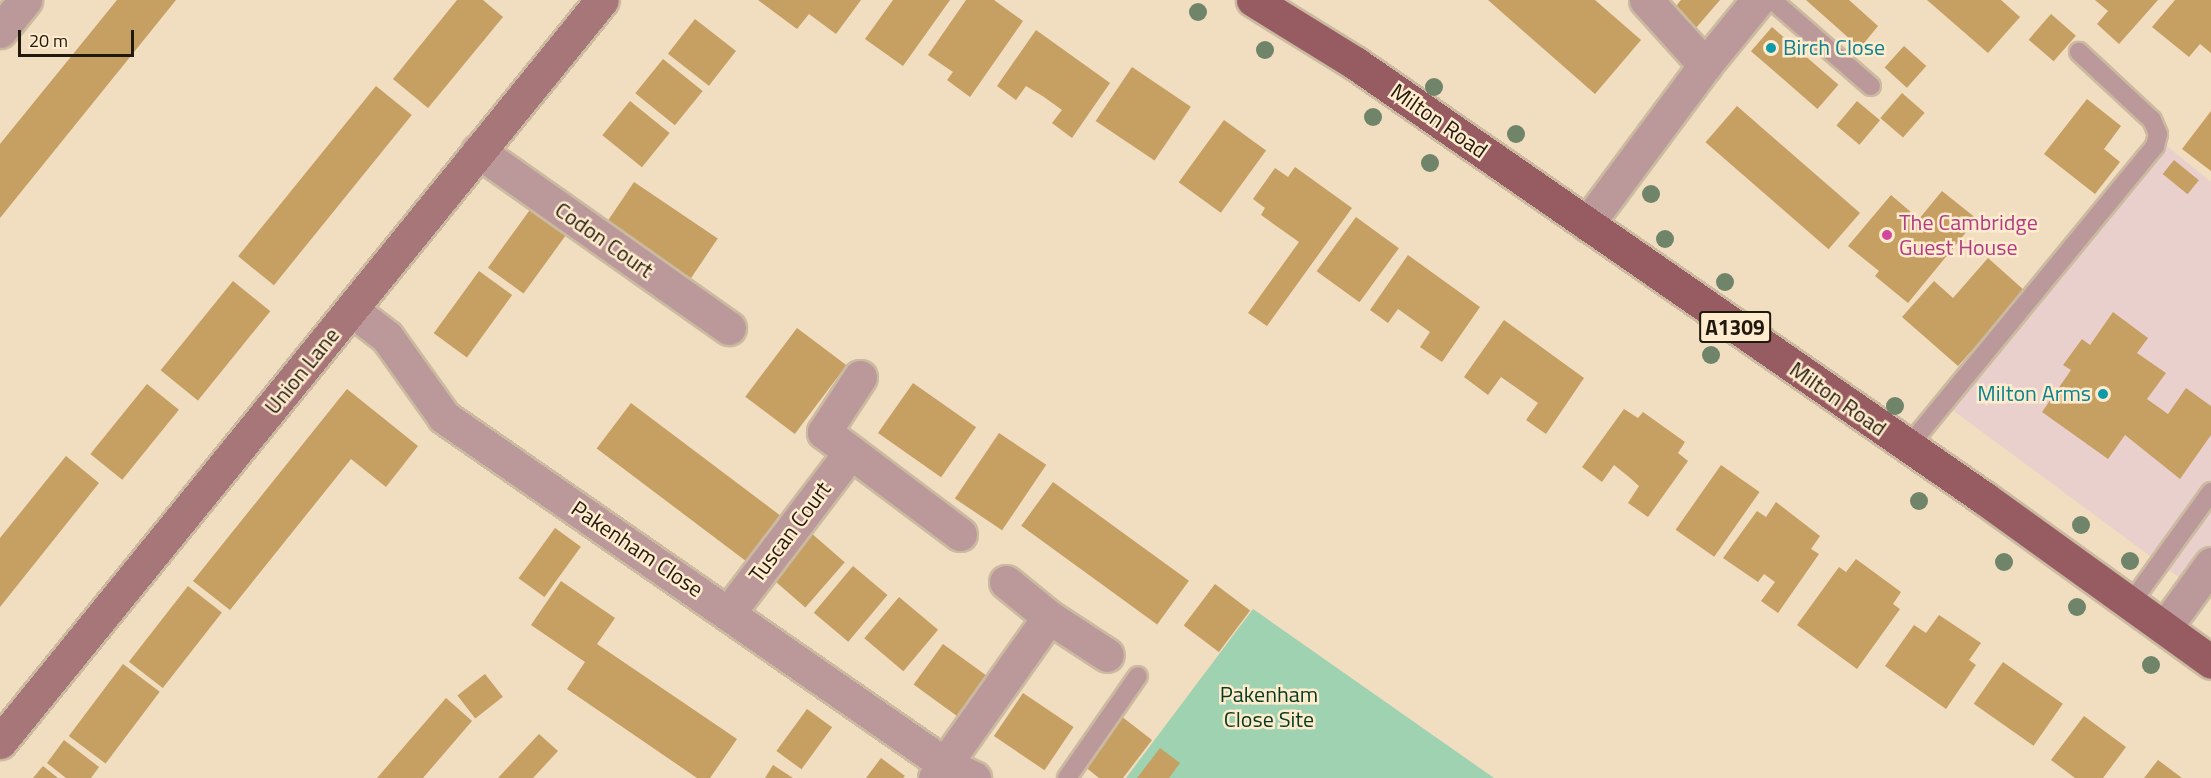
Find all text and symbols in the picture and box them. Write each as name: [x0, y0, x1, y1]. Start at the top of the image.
scale bar: [21, 18, 136, 56]
text: 20 m: [29, 27, 68, 54]
place label: Birch Close: [1783, 35, 1885, 61]
marker: Birch Close: [1764, 41, 1778, 55]
street label: Milton Road: [1386, 78, 1492, 164]
street label: Codon Court: [550, 197, 658, 283]
place label: The Cambridge Guest House: [1899, 209, 2038, 260]
marker: The Cambridge Guest House: [1880, 228, 1894, 242]
road number: A1309: [1699, 309, 1771, 345]
street label: Union Lane: [259, 322, 345, 420]
street label: Milton Road: [1785, 356, 1891, 442]
place label: Milton Arms: [1977, 381, 2091, 407]
marker: Milton Arms: [2096, 387, 2110, 401]
street label: Tuscan Court: [744, 476, 836, 588]
street label: Pakenham Close: [566, 495, 708, 603]
park label: Pakenham Close Site: [1220, 681, 1318, 732]

